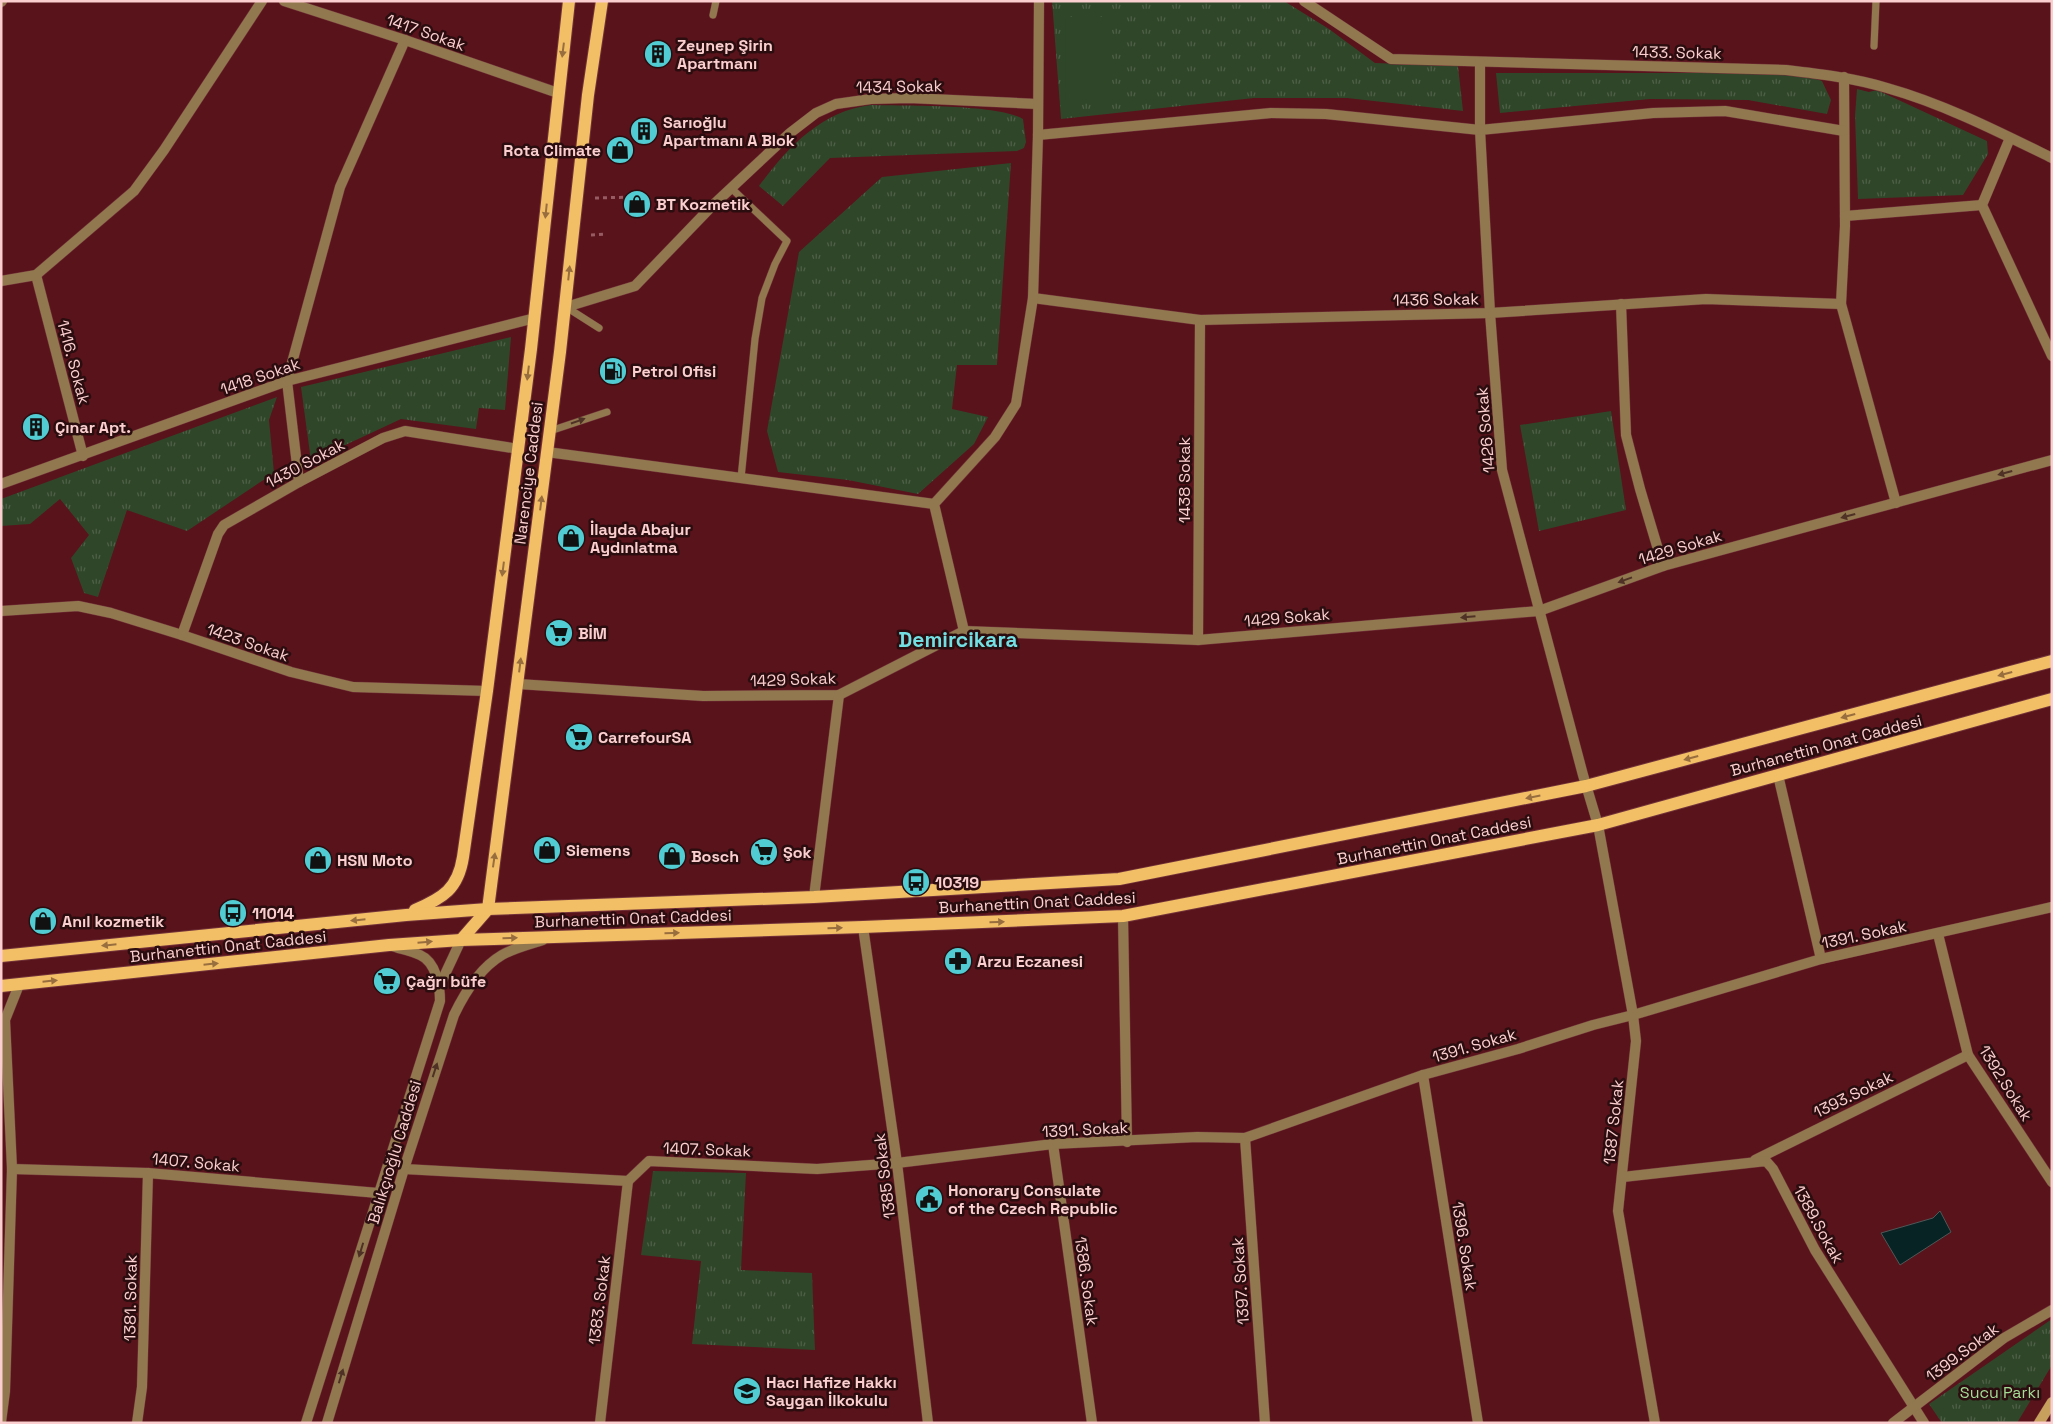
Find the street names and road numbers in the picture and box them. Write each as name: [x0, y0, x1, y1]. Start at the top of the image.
street label: 1417 Sokak: [384, 9, 468, 56]
street label: 1433. Sokak: [1632, 41, 1722, 64]
street label: 1434 Sokak: [856, 75, 943, 98]
street label: 1436 Sokak: [1393, 288, 1480, 311]
street label: 1416. Sokak: [52, 318, 95, 407]
street label: 1418 Sokak: [218, 353, 303, 400]
street label: 1426 Sokak: [1471, 386, 1500, 474]
street label: Narenciye Caddesi: [509, 401, 548, 546]
street label: 1430 Sokak: [262, 434, 349, 493]
street label: 1438 Sokak: [1174, 436, 1195, 523]
street label: 1429 Sokak: [1636, 525, 1725, 570]
street label: 1429 Sokak: [1243, 603, 1331, 632]
street label: 1423 Sokak: [204, 619, 292, 667]
street label: 1429 Sokak: [750, 667, 837, 691]
street label: Burhanettin Onat Caddesi: [1728, 710, 1924, 781]
street label: Burhanettin Onat Caddesi: [1335, 811, 1533, 870]
street label: Burhanettin Onat Caddesi: [938, 887, 1136, 918]
street label: Burhanettin Onat Caddesi: [534, 905, 732, 932]
street label: 1391. Sokak: [1820, 915, 1909, 954]
street label: Burhanettin Onat Caddesi: [129, 926, 327, 967]
street label: 1391. Sokak: [1430, 1023, 1519, 1067]
street label: 1392.Sokak: [1974, 1041, 2037, 1126]
street label: 1393.Sokak: [1810, 1066, 1897, 1123]
street label: Balıkçıoğlu Caddesi: [363, 1078, 426, 1226]
street label: 1387 Sokak: [1599, 1078, 1628, 1166]
street label: 1391. Sokak: [1041, 1117, 1129, 1142]
street label: 1385 Sokak: [869, 1132, 900, 1220]
street label: 1407. Sokak: [663, 1137, 752, 1162]
street label: 1407. Sokak: [151, 1148, 241, 1177]
street label: 1389.Sokak: [1789, 1182, 1849, 1267]
street label: 1396. Sokak: [1447, 1200, 1482, 1292]
street label: 1386. Sokak: [1070, 1235, 1103, 1327]
street label: 1397. Sokak: [1227, 1236, 1254, 1325]
street label: 1381. Sokak: [119, 1254, 142, 1341]
street label: 1383. Sokak: [584, 1254, 615, 1346]
street label: 1399.Sokak: [1922, 1318, 2003, 1387]

